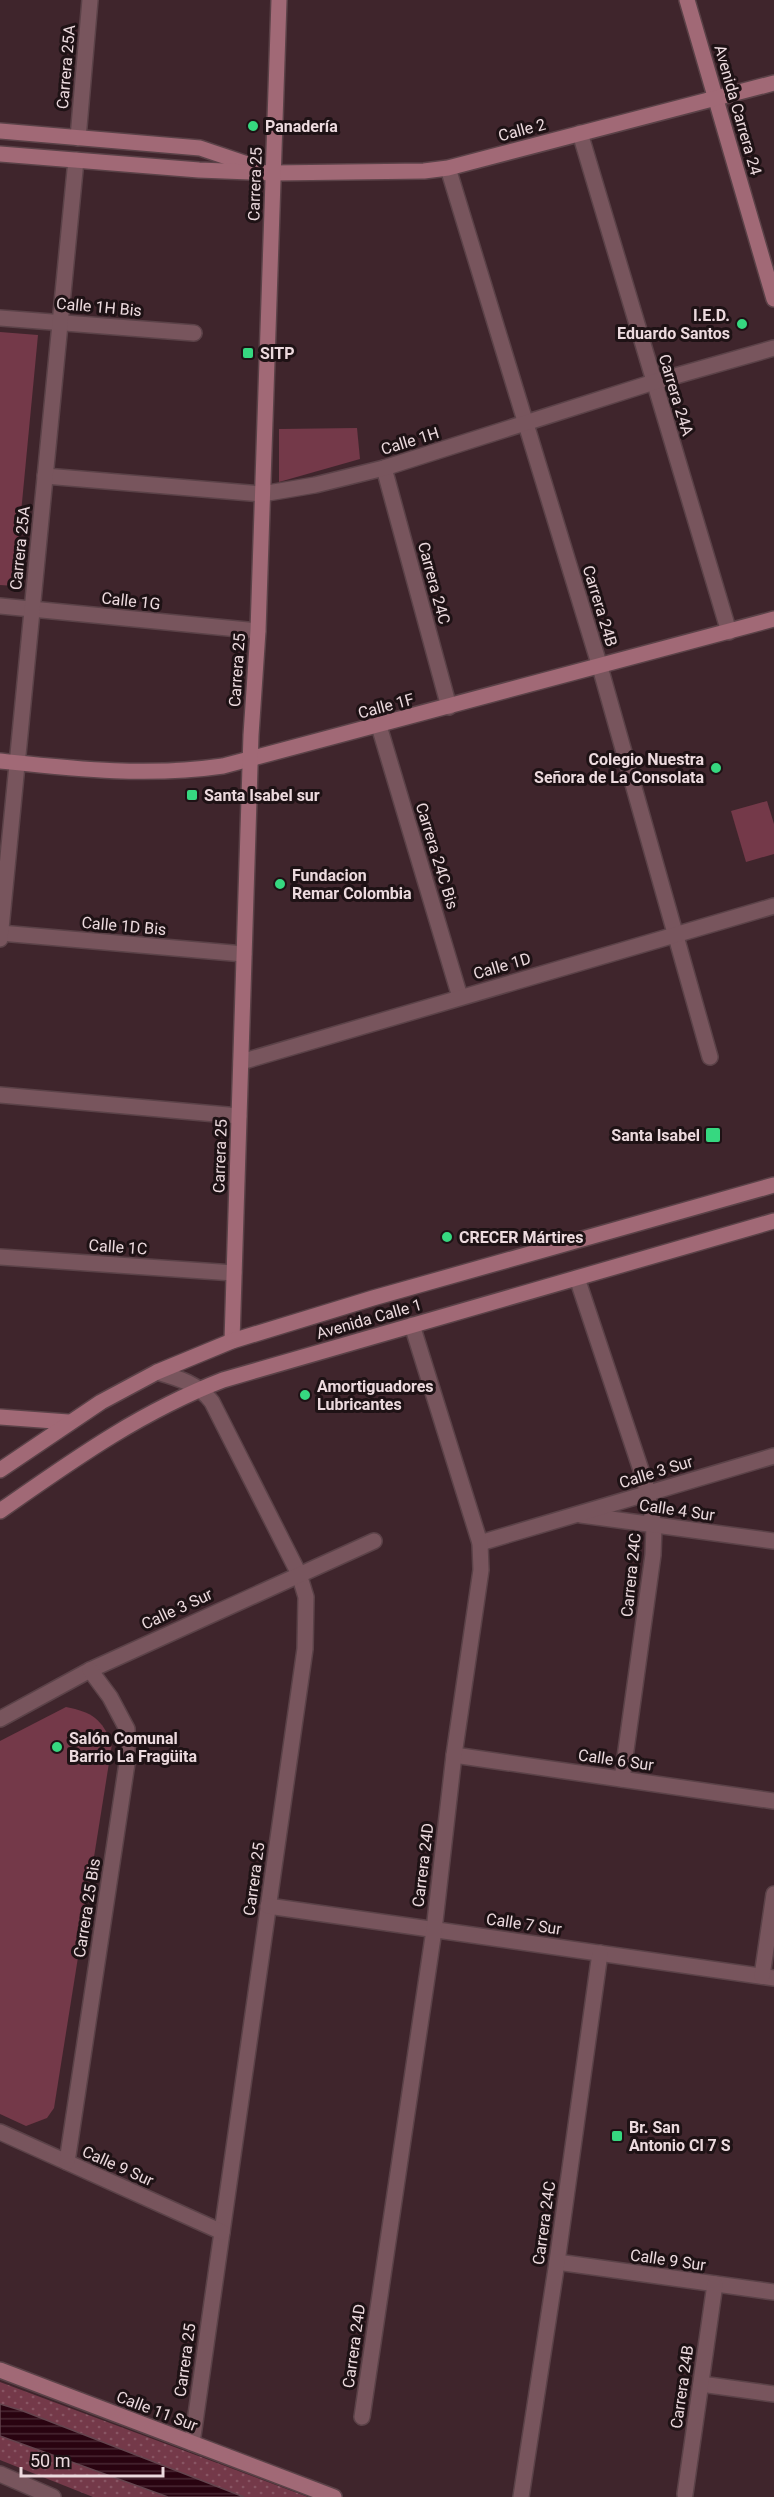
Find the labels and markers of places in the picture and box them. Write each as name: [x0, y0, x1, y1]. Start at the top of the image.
place label: Panadería: [265, 117, 338, 136]
marker: Panadería: [246, 119, 260, 133]
place label: I.E.D. Eduardo Santos: [617, 306, 730, 343]
marker: I.E.D. Eduardo Santos: [735, 317, 749, 331]
place label: SITP: [260, 344, 295, 363]
marker: SITP: [241, 346, 255, 360]
place label: Colegio Nuestra Señora de La Consolata: [534, 750, 704, 787]
marker: Colegio Nuestra Señora de La Consolata: [709, 761, 723, 775]
place label: Santa Isabel sur: [204, 786, 320, 805]
marker: Santa Isabel sur: [185, 788, 199, 802]
place label: Fundacion Remar Colombia: [292, 866, 412, 903]
marker: Fundacion Remar Colombia: [273, 877, 287, 891]
place label: Santa Isabel: [611, 1126, 700, 1145]
marker: Santa Isabel: [704, 1126, 722, 1144]
place label: CRECER Mártires: [459, 1228, 583, 1247]
marker: CRECER Mártires: [440, 1230, 454, 1244]
place label: Amortiguadores Lubricantes: [317, 1377, 434, 1414]
marker: Amortiguadores Lubricantes: [298, 1388, 312, 1402]
place label: Salón Comunal Barrio La Fragüita: [69, 1729, 197, 1766]
marker: Salón Comunal Barrio La Fragüita: [50, 1740, 64, 1754]
place label: Br. San Antonio Cl 7 S: [629, 2118, 731, 2155]
marker: Br. San Antonio Cl 7 S: [610, 2129, 624, 2143]

